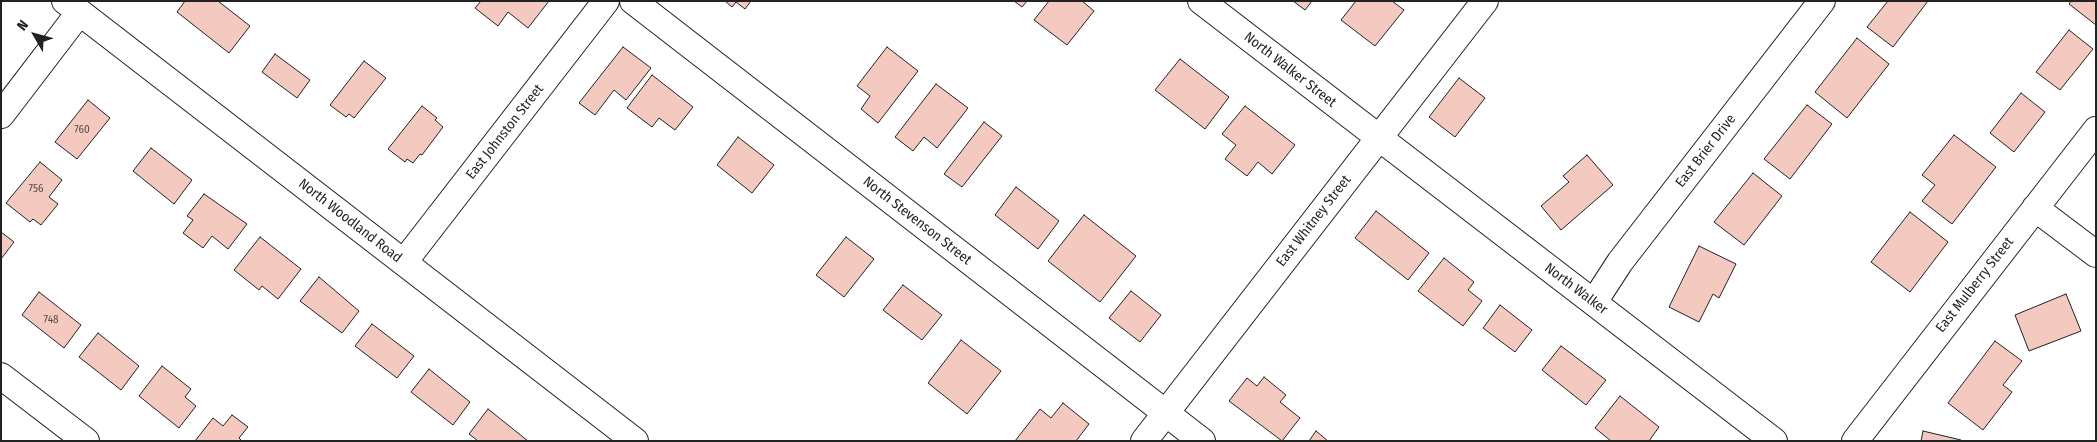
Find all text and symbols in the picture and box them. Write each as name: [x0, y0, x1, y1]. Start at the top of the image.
north arrow: [10, 10, 60, 60]
text: N: [14, 17, 32, 34]
street label: North Walker Street: [1241, 29, 1339, 111]
street label: East Johnston Street: [463, 81, 547, 183]
street label: East Brier Drive: [1672, 111, 1740, 191]
house number: 760: [74, 123, 90, 137]
street label: East Whitney Street: [1273, 172, 1355, 270]
street label: North Stevenson Street: [859, 173, 975, 269]
street label: North Woodland Road: [295, 176, 405, 266]
house number: 756: [29, 182, 43, 196]
street label: East Mulberry Street: [1933, 234, 2017, 336]
street label: North Walker: [1541, 260, 1611, 318]
house number: 748: [44, 313, 58, 327]

